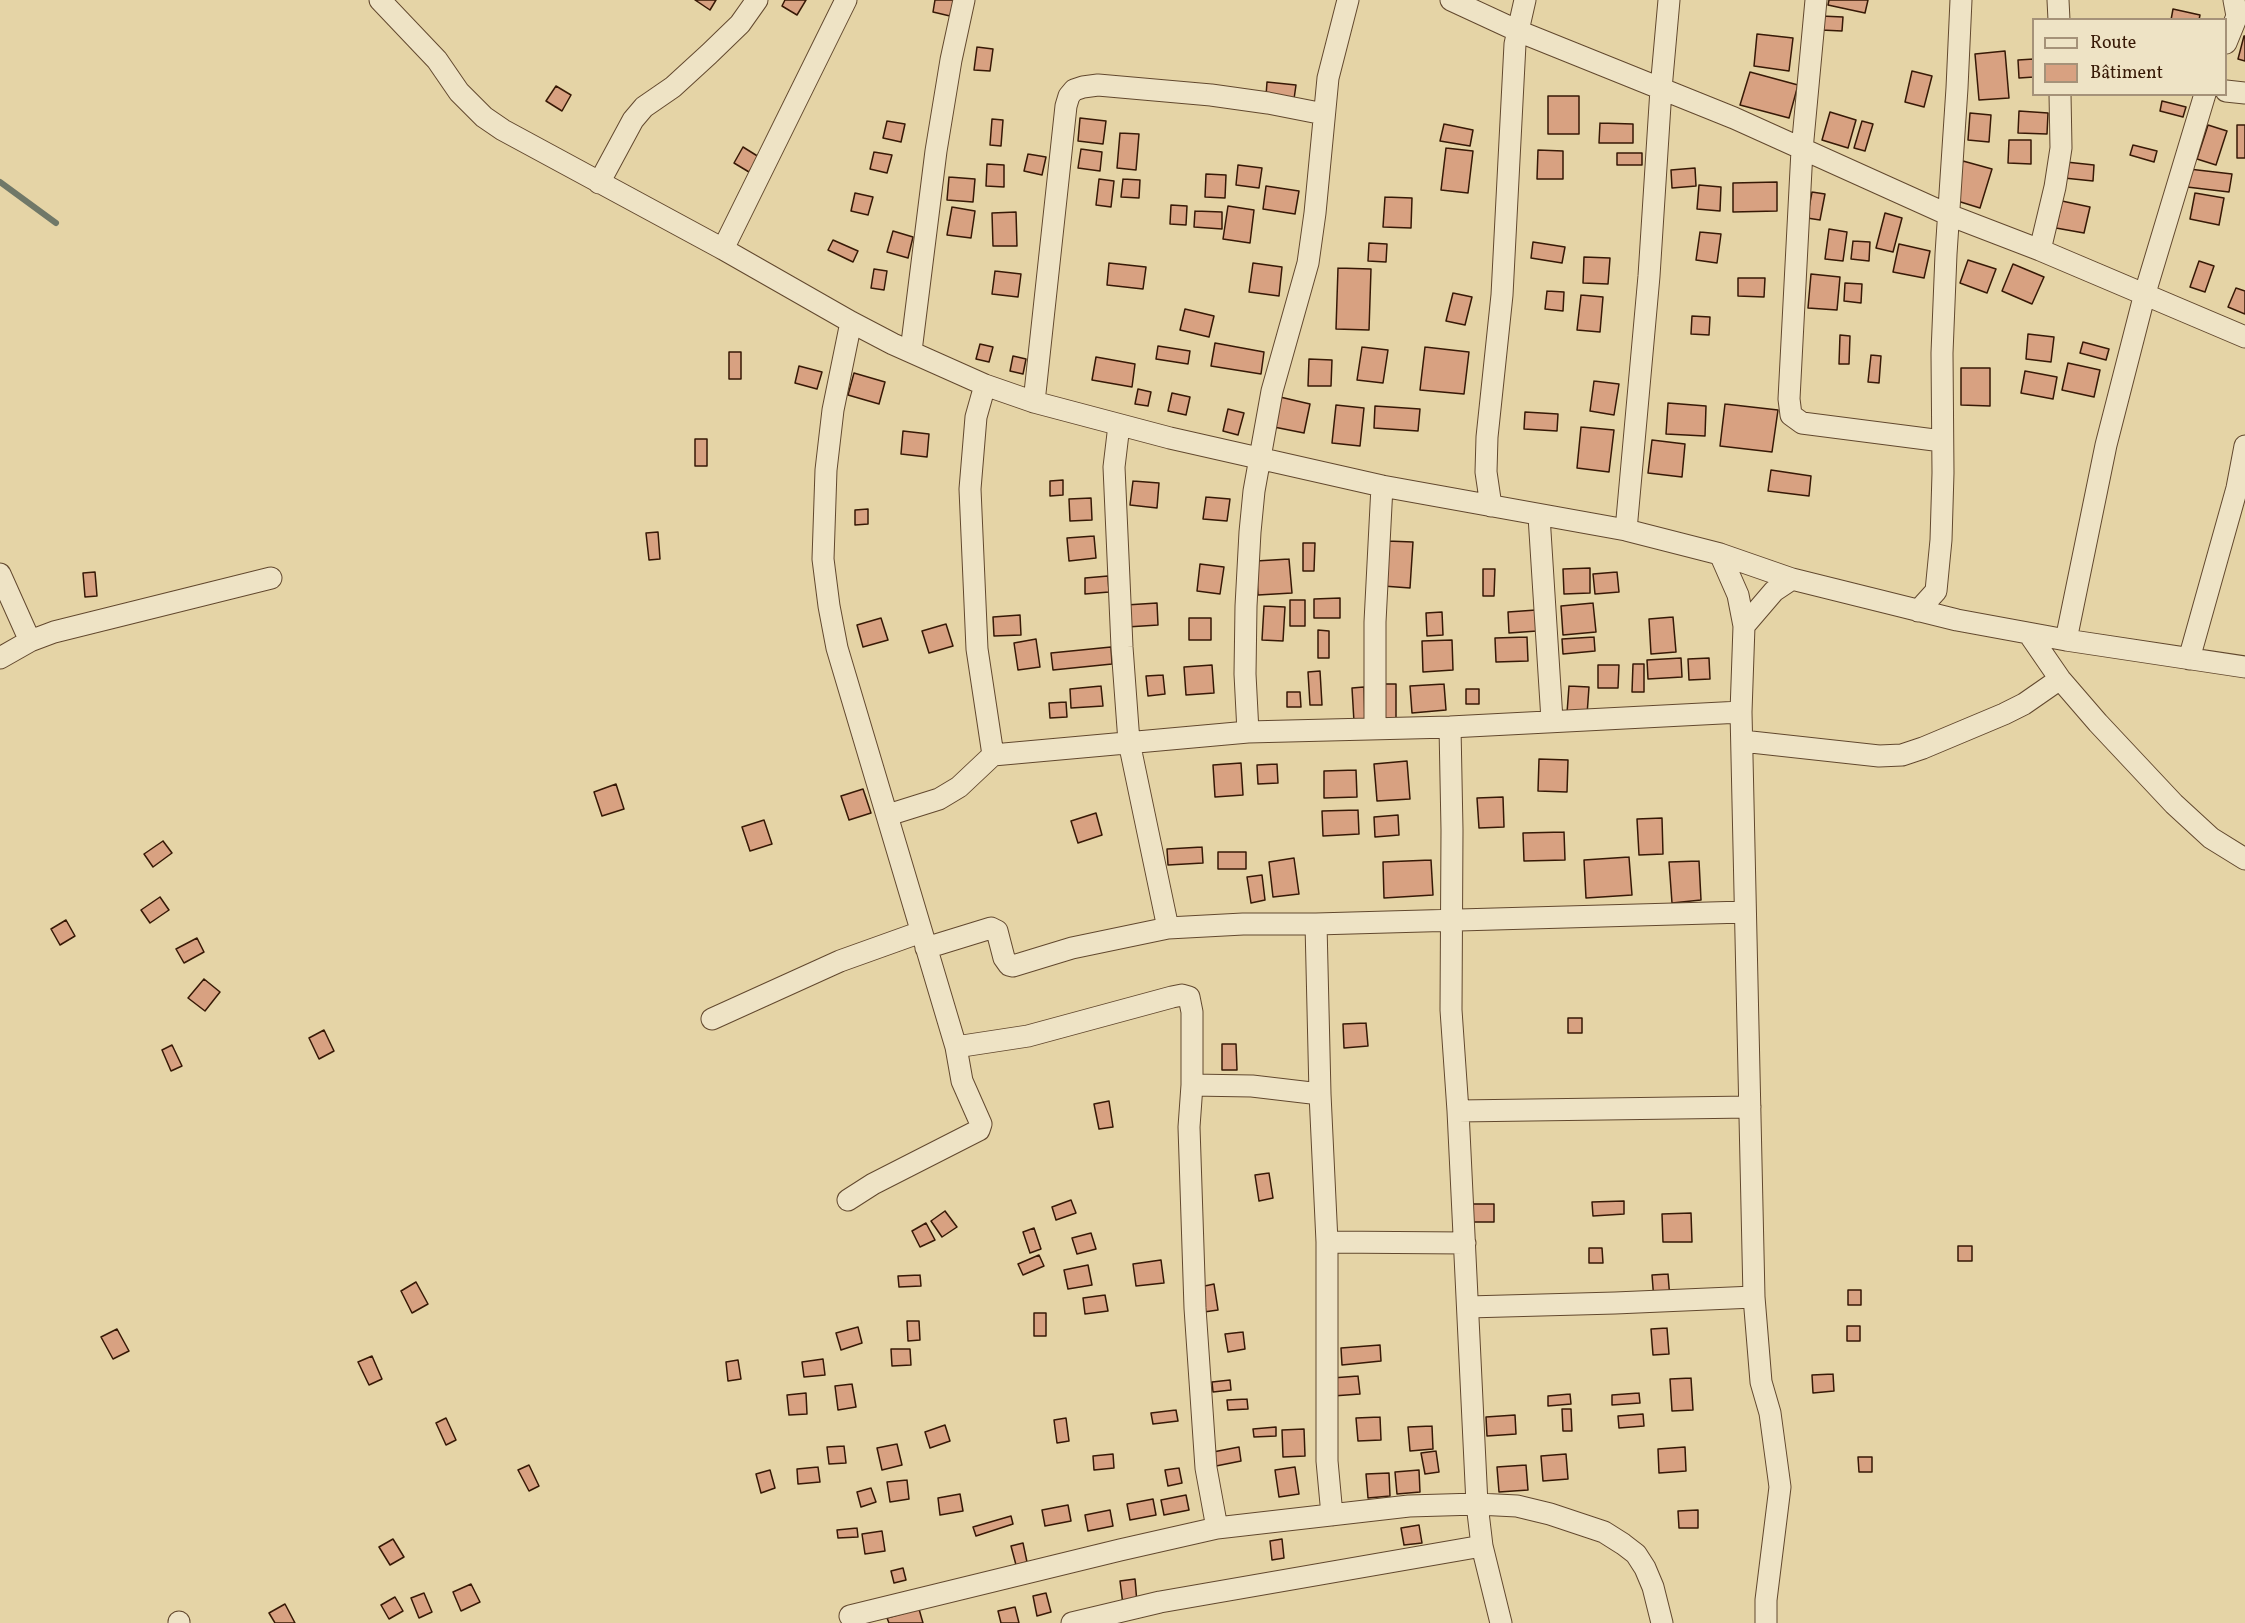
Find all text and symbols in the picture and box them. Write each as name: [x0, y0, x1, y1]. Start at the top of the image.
legend: [2032, 18, 2227, 96]
text: Route: [2090, 31, 2136, 56]
text: Bâtiment: [2090, 61, 2163, 86]

